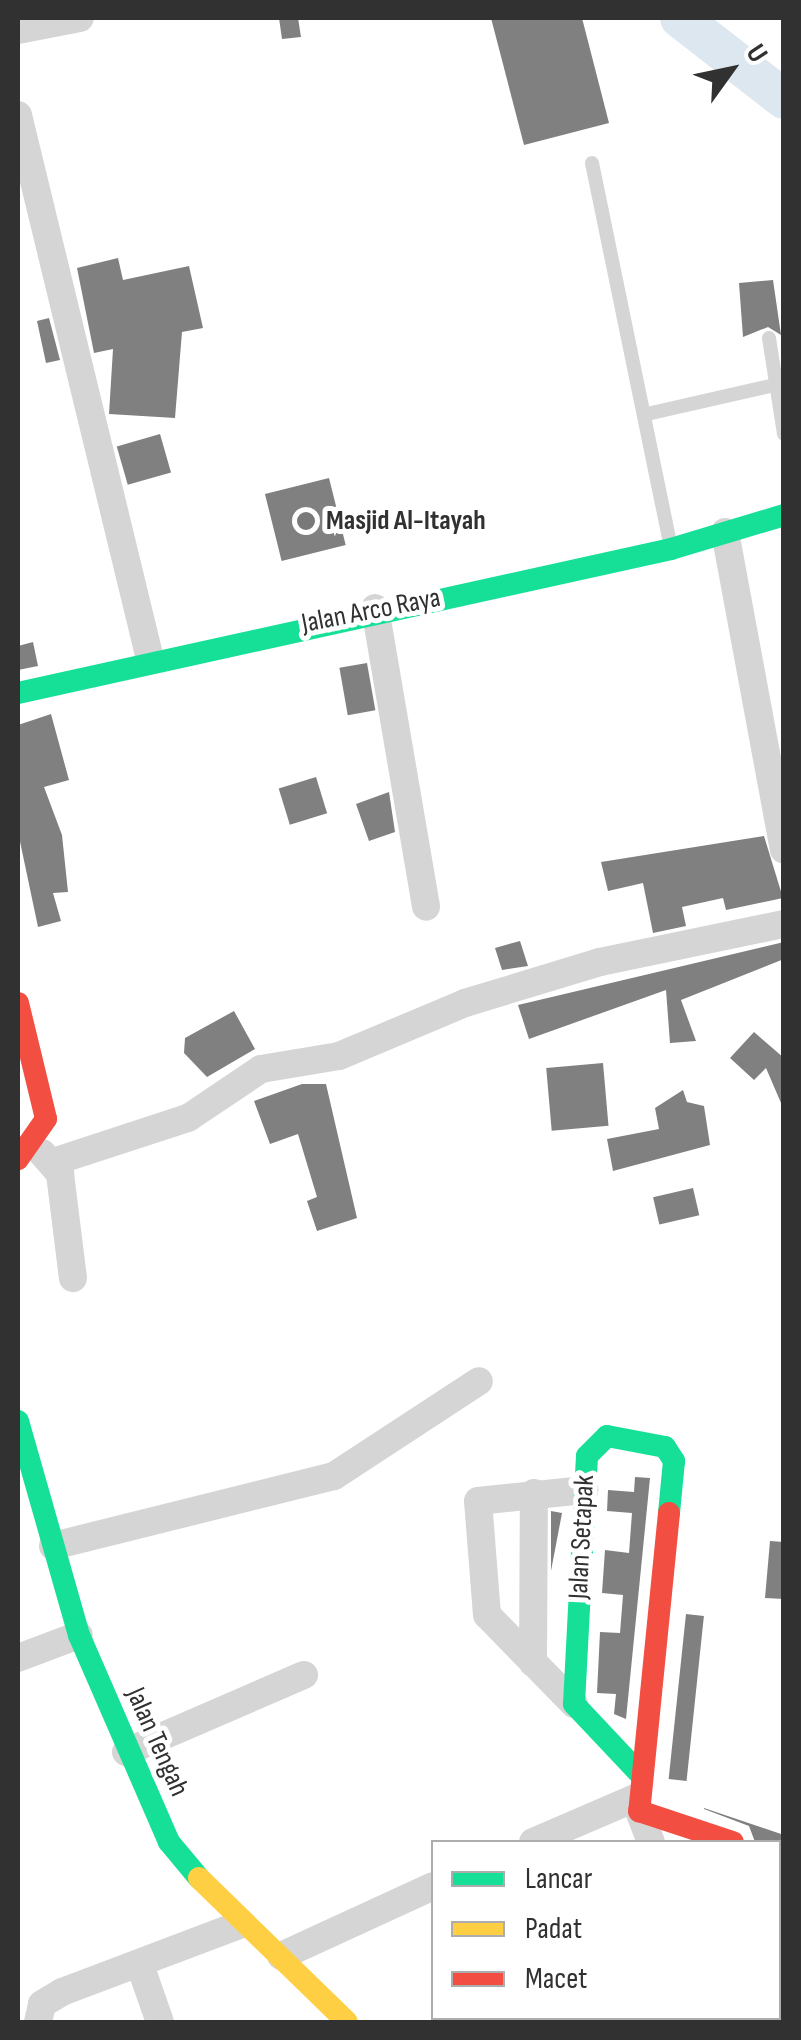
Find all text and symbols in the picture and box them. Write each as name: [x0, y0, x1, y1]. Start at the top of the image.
north arrow: [681, 20, 781, 120]
text: U: [739, 38, 774, 68]
place label: Masjid Al-Itayah: [326, 504, 486, 538]
marker: Masjid Al-Itayah: [295, 510, 317, 532]
street label: Jalan Arco Raya: [299, 581, 443, 641]
street label: Jalan Setapak: [562, 1474, 602, 1600]
street label: Jalan Tengah: [118, 1683, 196, 1801]
legend: [431, 1840, 781, 2020]
text: Lancar: [525, 1861, 592, 1897]
text: Padat: [525, 1911, 582, 1947]
text: Macet: [525, 1961, 587, 1997]

